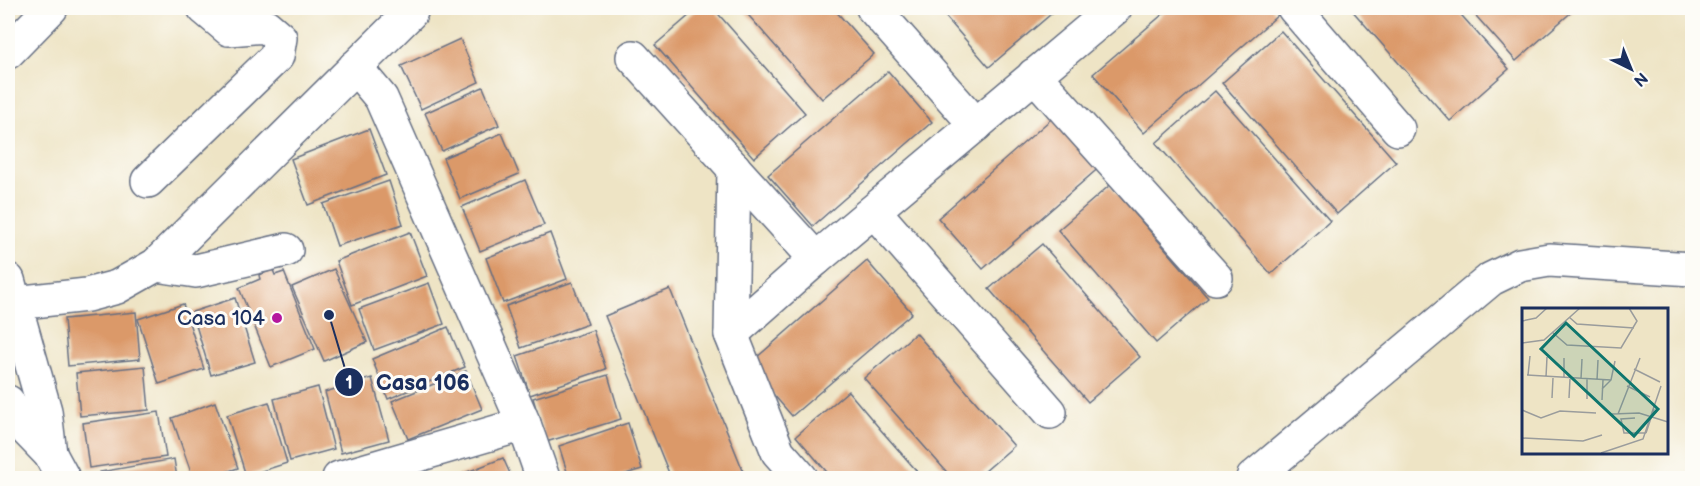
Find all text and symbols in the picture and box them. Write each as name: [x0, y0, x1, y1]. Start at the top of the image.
north arrow: [1601, 39, 1661, 99]
text: N: [1629, 68, 1651, 90]
place label: Casa 104: [177, 306, 265, 331]
inset map: [1522, 308, 1667, 453]
marker: Casa 104: [270, 311, 284, 325]
callout: Casa 106: [334, 362, 482, 402]
text: Casa 106: [376, 370, 470, 397]
text: 1: [345, 373, 353, 394]

